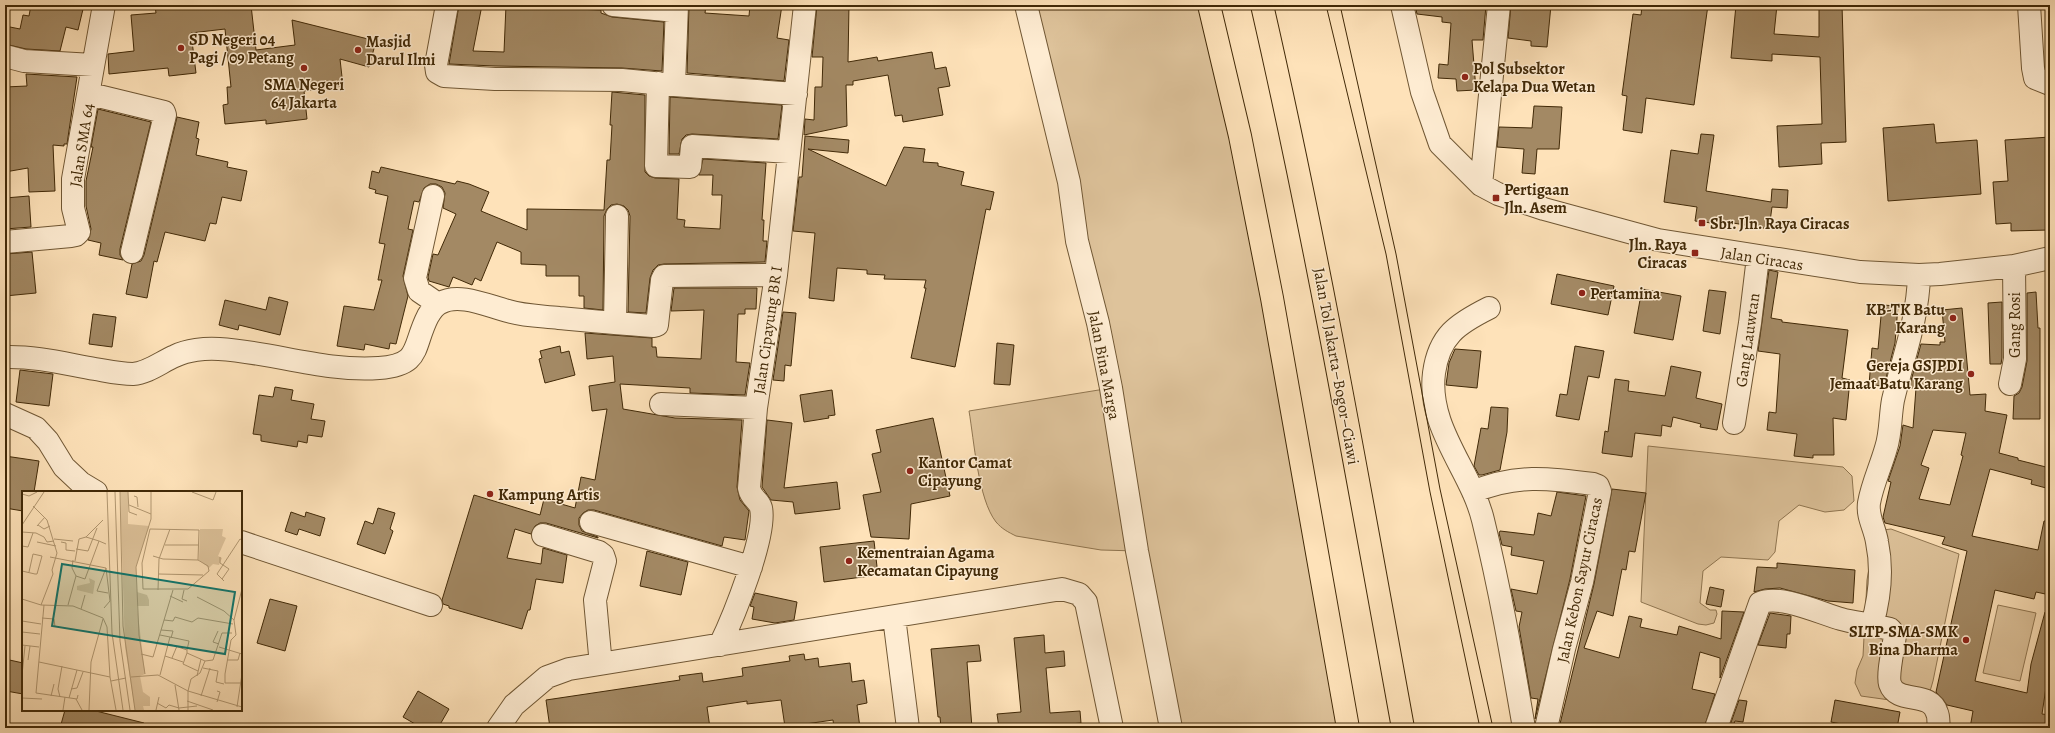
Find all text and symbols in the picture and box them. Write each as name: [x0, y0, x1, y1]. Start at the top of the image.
place label: SD Negeri 04 Pagi / 09 Petang: [189, 29, 295, 69]
place label: Masjid Darul Ilmi: [366, 31, 436, 71]
marker: SD Negeri 04 Pagi / 09 Petang: [176, 43, 186, 53]
marker: Masjid Darul Ilmi: [353, 45, 363, 55]
place label: Pol Subsektor Kelapa Dua Wetan: [1473, 58, 1595, 98]
marker: SMA Negeri 64 Jakarta: [299, 63, 309, 73]
marker: Pol Subsektor Kelapa Dua Wetan: [1460, 72, 1470, 82]
place label: SMA Negeri 64 Jakarta: [264, 74, 344, 114]
street label: Jalan SMA 64: [64, 102, 99, 189]
place label: Pertigaan Jln. Asem: [1504, 179, 1569, 219]
marker: Pertigaan Jln. Asem: [1491, 193, 1501, 203]
place label: Sbr. Jln. Raya Ciracas: [1710, 213, 1850, 235]
marker: Sbr. Jln. Raya Ciracas: [1697, 218, 1707, 228]
place label: Jln. Raya Ciracas: [1629, 234, 1687, 274]
street label: Jalan Ciracas: [1719, 242, 1805, 276]
marker: Jln. Raya Ciracas: [1690, 248, 1700, 258]
street label: Jalan Cipayung BR I: [748, 265, 788, 396]
street label: Jalan Tol Jakarta–Bogor–Ciawi: [1308, 266, 1364, 466]
place label: Pertamina: [1590, 283, 1661, 305]
marker: Pertamina: [1577, 288, 1587, 298]
street label: Gang Lauwtan: [1730, 291, 1766, 389]
street label: Gang Rosi: [2004, 292, 2026, 358]
place label: KB-TK Batu Karang: [1866, 299, 1946, 339]
street label: Jalan Bina Marga: [1083, 309, 1126, 422]
marker: KB-TK Batu Karang: [1948, 313, 1958, 323]
place label: Gereja GSJPDI Jemaat Batu Karang: [1830, 355, 1964, 395]
marker: Gereja GSJPDI Jemaat Batu Karang: [1966, 369, 1976, 379]
place label: Kantor Camat Cipayung: [918, 452, 1013, 492]
marker: Kantor Camat Cipayung: [905, 466, 915, 476]
place label: Kampung Artis: [498, 484, 600, 506]
marker: Kampung Artis: [485, 489, 495, 499]
inset map: [22, 491, 242, 711]
street label: Jalan Kebon Sayur Ciracas: [1552, 495, 1608, 665]
place label: Kementraian Agama Kecamatan Cipayung: [857, 542, 999, 582]
marker: Kementraian Agama Kecamatan Cipayung: [844, 556, 854, 566]
place label: SLTP-SMA-SMK Bina Dharma: [1849, 621, 1958, 661]
marker: SLTP-SMA-SMK Bina Dharma: [1961, 635, 1971, 645]

